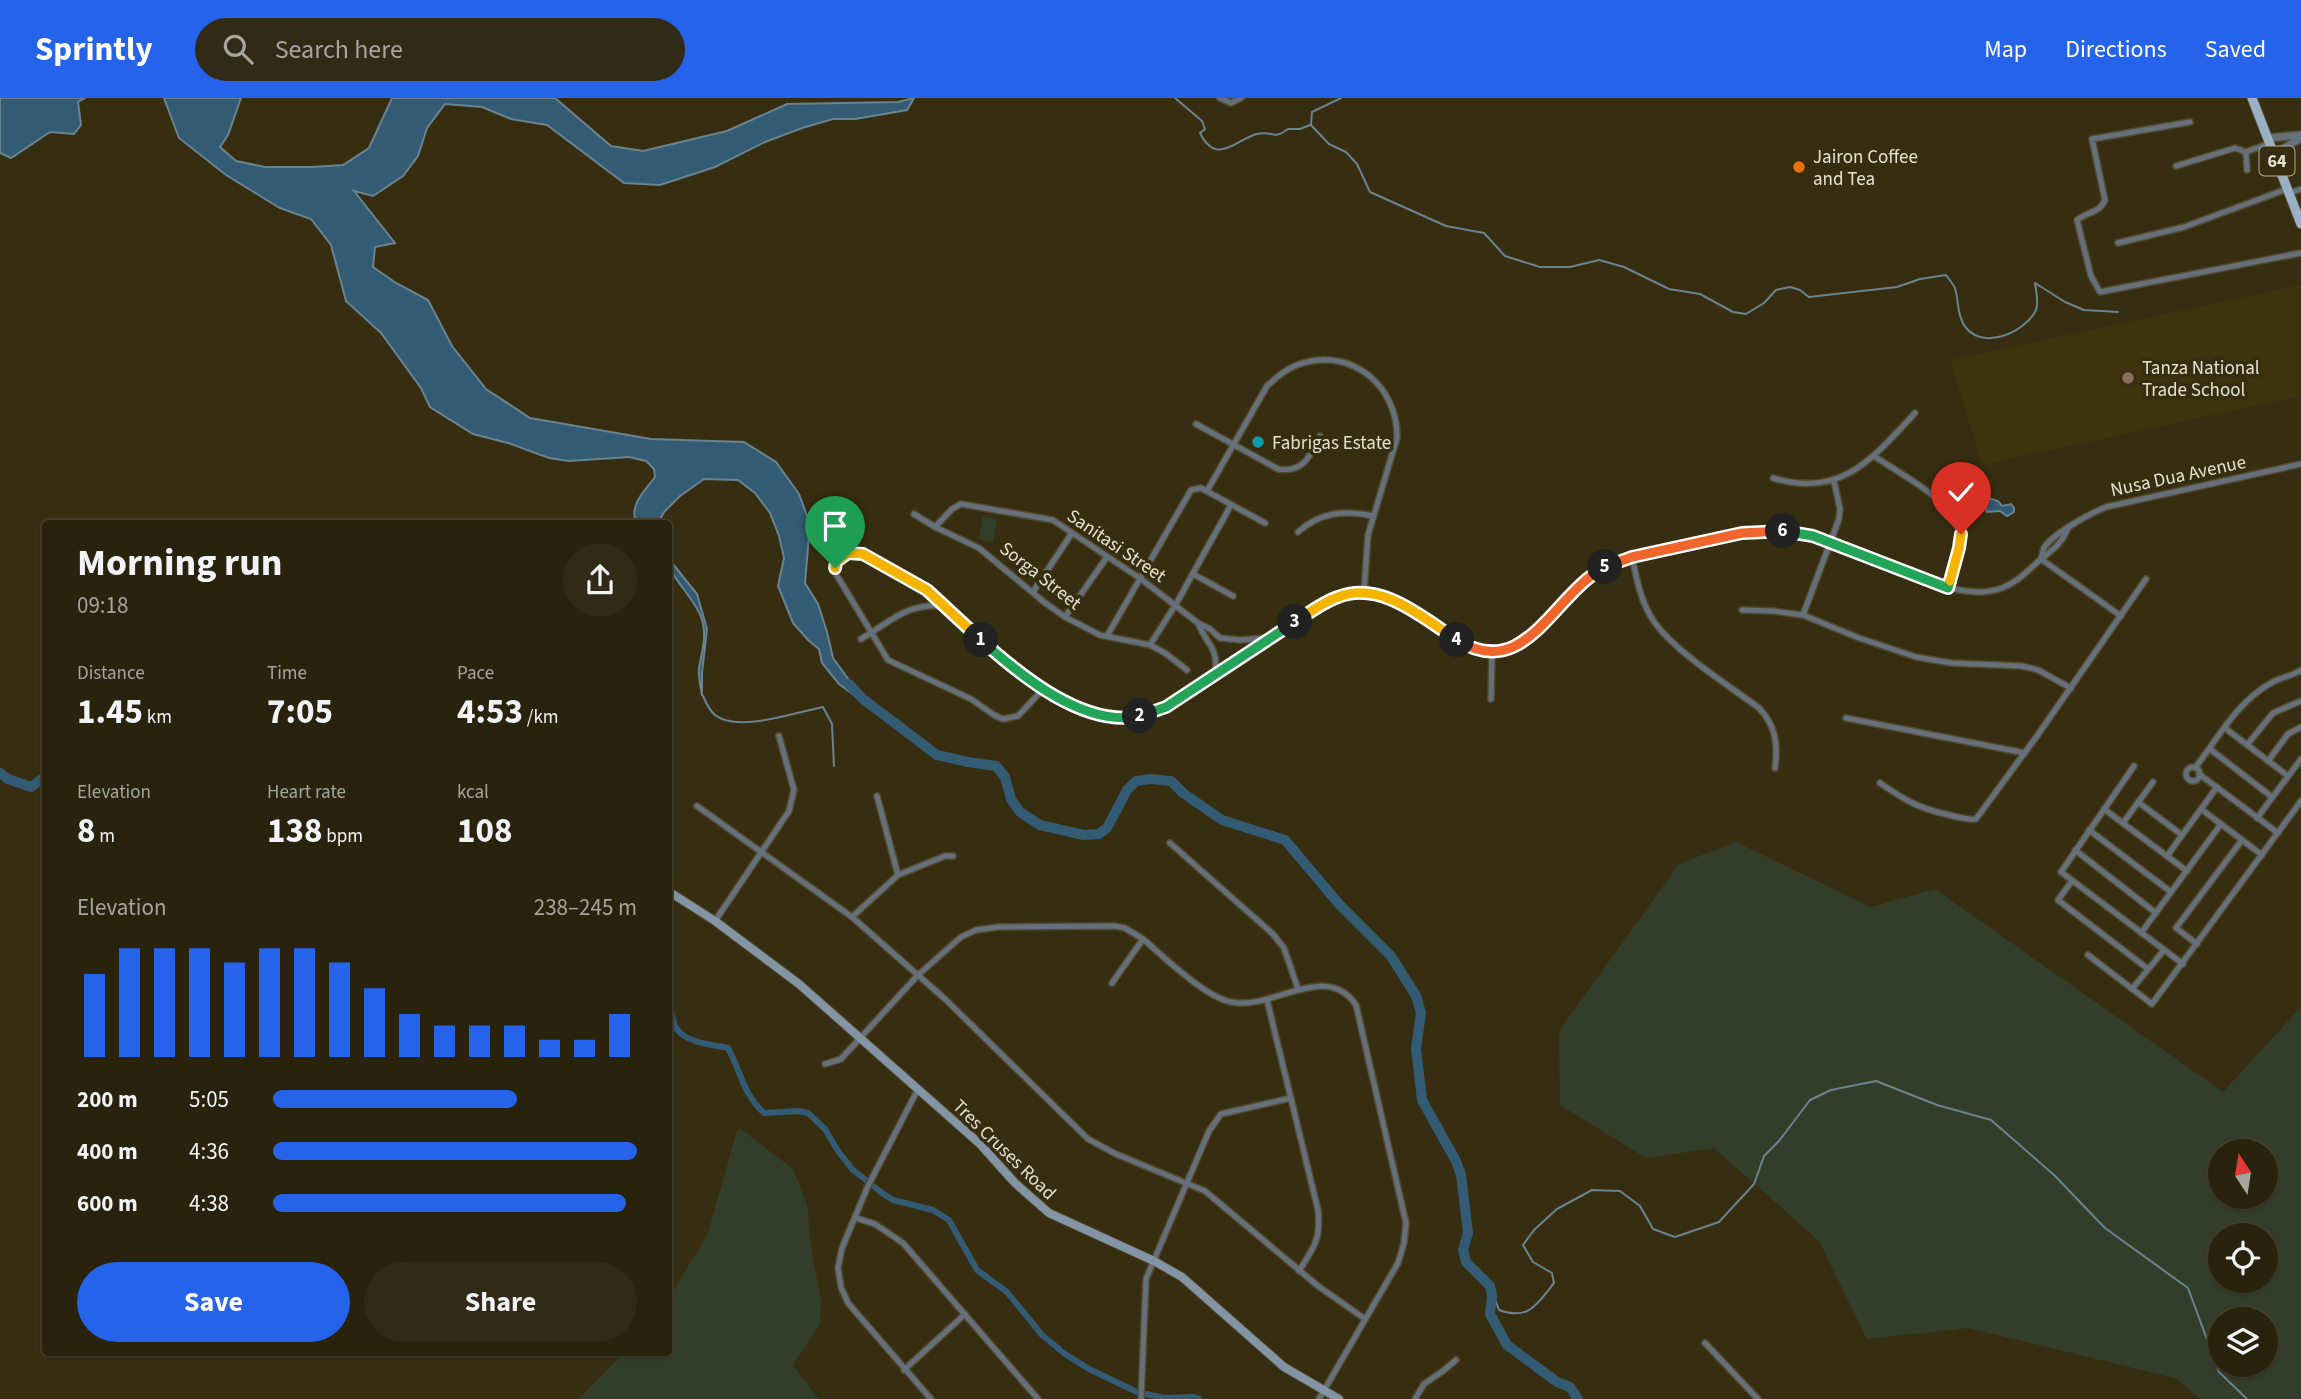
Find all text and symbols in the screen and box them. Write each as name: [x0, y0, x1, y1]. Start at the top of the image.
search box: [195, 18, 685, 81]
text: Sprintly: [35, 26, 153, 73]
icon: search: [219, 30, 257, 68]
text: Search here: [275, 31, 403, 68]
text: Map: [1984, 32, 2027, 67]
text: Directions: [2065, 32, 2167, 67]
text: Saved: [2205, 32, 2266, 67]
place label: Jairon Coffee and Tea: [1813, 144, 1918, 193]
road number: 64: [2260, 146, 2294, 176]
marker: Jairon Coffee and Tea: [1791, 159, 1807, 175]
place label: Tanza National Trade School: [2142, 355, 2260, 404]
marker: Tanza National Trade School: [2120, 370, 2136, 386]
place label: Fabrigas Estate: [1272, 430, 1391, 457]
marker: Fabrigas Estate: [1250, 434, 1266, 450]
street label: Nusa Dua Avenue: [2108, 449, 2249, 504]
pin: [1931, 462, 1991, 534]
icon: check: [1942, 473, 1980, 511]
pin: [805, 496, 865, 568]
street label: Sanitasi Street: [1061, 503, 1172, 590]
icon: arrive: [816, 507, 854, 545]
pin: 6: [1766, 514, 1800, 548]
text: 6: [1777, 517, 1788, 544]
text: Morning run: [77, 536, 282, 590]
street label: Sorga Street: [994, 536, 1087, 617]
button: share: [563, 543, 637, 617]
pin: 5: [1588, 550, 1622, 584]
text: 5: [1599, 553, 1610, 580]
text: 09:18: [77, 589, 128, 622]
pin: 3: [1278, 604, 1312, 640]
text: 3: [1289, 608, 1300, 635]
pin: 1: [964, 622, 998, 658]
pin: 4: [1440, 622, 1474, 658]
text: 1: [975, 626, 986, 653]
text: 4: [1451, 626, 1462, 653]
text: Distance: [77, 660, 145, 687]
text: Time: [267, 660, 307, 687]
text: Pace: [457, 660, 494, 687]
text: 1.45: [77, 687, 143, 737]
text: 7:05: [267, 687, 333, 737]
text: 4:53: [457, 687, 523, 737]
pin: 2: [1122, 698, 1158, 734]
text: 2: [1134, 702, 1145, 729]
text: km: [143, 704, 172, 731]
text: /km: [523, 704, 559, 731]
text: Elevation: [77, 779, 151, 806]
text: Heart rate: [267, 779, 346, 806]
text: kcal: [457, 779, 489, 806]
text: 8: [77, 806, 95, 856]
text: 138: [267, 806, 322, 856]
text: 108: [457, 806, 512, 856]
text: m: [95, 823, 115, 850]
text: bpm: [322, 823, 363, 850]
text: Elevation: [77, 891, 167, 924]
text: 238–245 m: [534, 891, 637, 924]
text: 200 m: [77, 1083, 138, 1116]
text: 5:05: [189, 1083, 229, 1116]
street label: Tres Cruses Road: [946, 1094, 1062, 1207]
text: 400 m: [77, 1135, 138, 1168]
text: 4:36: [189, 1135, 229, 1168]
north arrow: [2208, 1139, 2278, 1209]
map controls: [2208, 1139, 2278, 1377]
text: 600 m: [77, 1187, 138, 1220]
text: 4:38: [189, 1187, 229, 1220]
button: locate: [2208, 1223, 2278, 1293]
button: Save: [77, 1262, 350, 1342]
button: Share: [364, 1262, 637, 1342]
button: layers: [2208, 1307, 2278, 1377]

